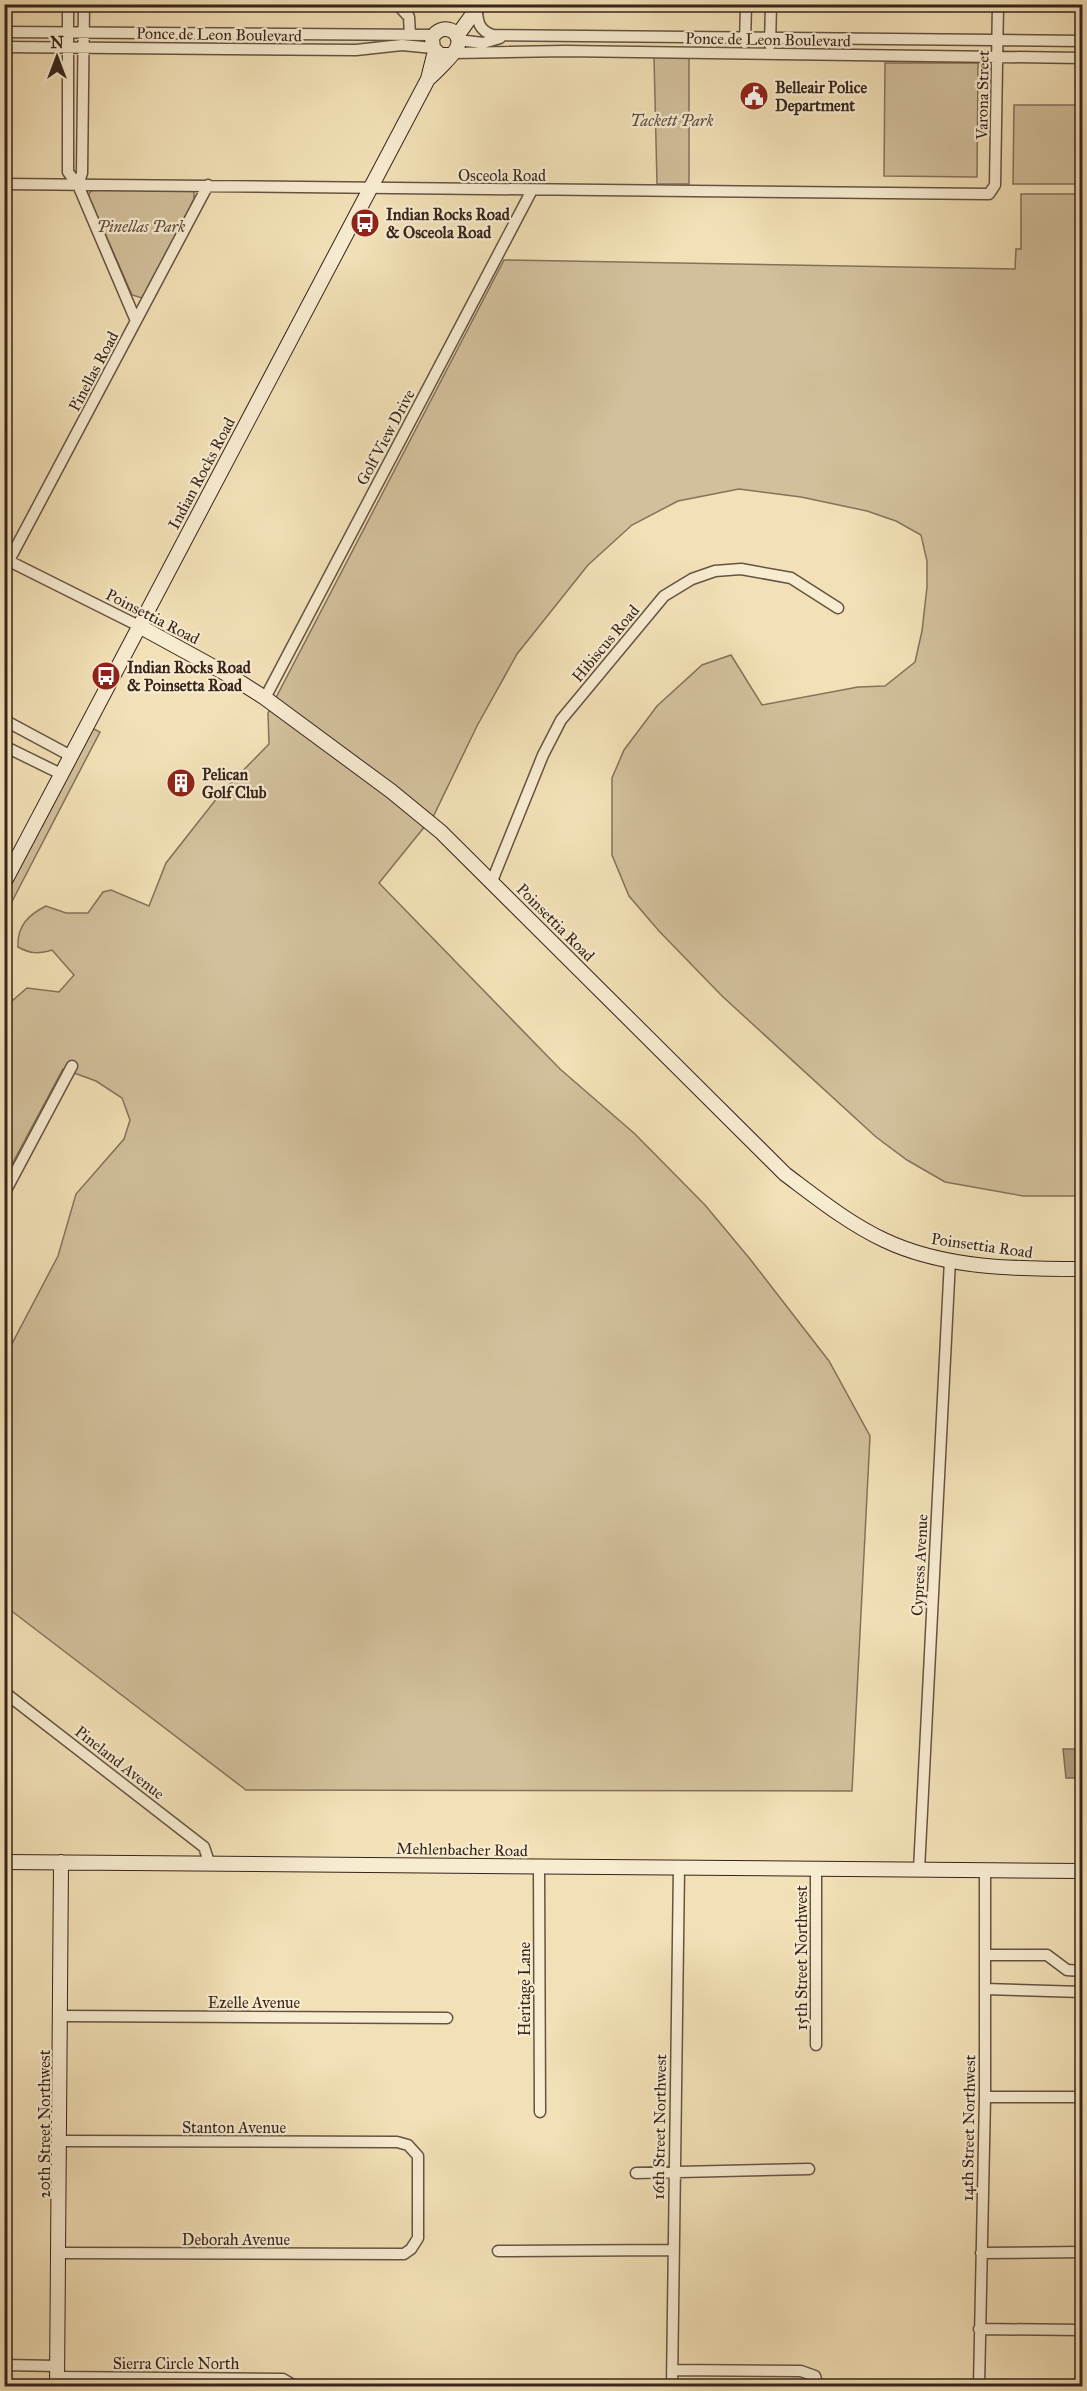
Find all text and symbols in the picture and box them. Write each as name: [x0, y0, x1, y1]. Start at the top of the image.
street label: Ponce de Leon Boulevard: [136, 24, 302, 45]
north arrow: [27, 27, 87, 87]
street label: Ponce de Leon Boulevard: [685, 29, 851, 50]
text: N: [50, 33, 64, 52]
street label: Varona Street: [972, 50, 993, 141]
place label: Belleair Police Department: [775, 78, 867, 116]
public building icon: Belleair Police Department: [738, 80, 770, 112]
park label: Tackett Park: [630, 111, 714, 130]
street label: Osceola Road: [458, 166, 546, 185]
place label: Indian Rocks Road & Osceola Road: [386, 205, 511, 242]
bus stop icon: Indian Rocks Road & Osceola Road: [349, 207, 381, 239]
park label: Pinellas Park: [97, 217, 185, 236]
street label: Pinellas Road: [64, 328, 122, 414]
street label: Golf View Drive: [352, 386, 419, 488]
street label: Indian Rocks Road: [164, 414, 239, 532]
street label: Poinsettia Road: [103, 585, 203, 648]
street label: Hibiscus Road: [568, 601, 643, 686]
place label: Indian Rocks Road & Poinsetta Road: [127, 658, 252, 695]
bus stop icon: Indian Rocks Road & Poinsetta Road: [90, 660, 122, 692]
place label: Pelican Golf Club: [202, 765, 267, 802]
building icon: Pelican Golf Club: [165, 767, 197, 799]
street label: Poinsettia Road: [513, 879, 599, 965]
street label: Poinsettia Road: [930, 1229, 1034, 1262]
street label: Cypress Avenue: [907, 1513, 932, 1616]
street label: Pineland Avenue: [71, 1722, 168, 1803]
street label: Mehlenbacher Road: [396, 1839, 528, 1860]
street label: 15th Street Northwest: [792, 1885, 811, 2031]
street label: Heritage Lane: [515, 1941, 535, 2036]
street label: Ezelle Avenue: [208, 1993, 300, 2012]
street label: 20th Street Northwest: [35, 2049, 54, 2198]
street label: 16th Street Northwest: [649, 2054, 670, 2200]
street label: 14th Street Northwest: [958, 2054, 979, 2202]
street label: Stanton Avenue: [182, 2118, 286, 2137]
street label: Deborah Avenue: [182, 2230, 290, 2249]
street label: Sierra Circle North: [113, 2354, 239, 2373]

